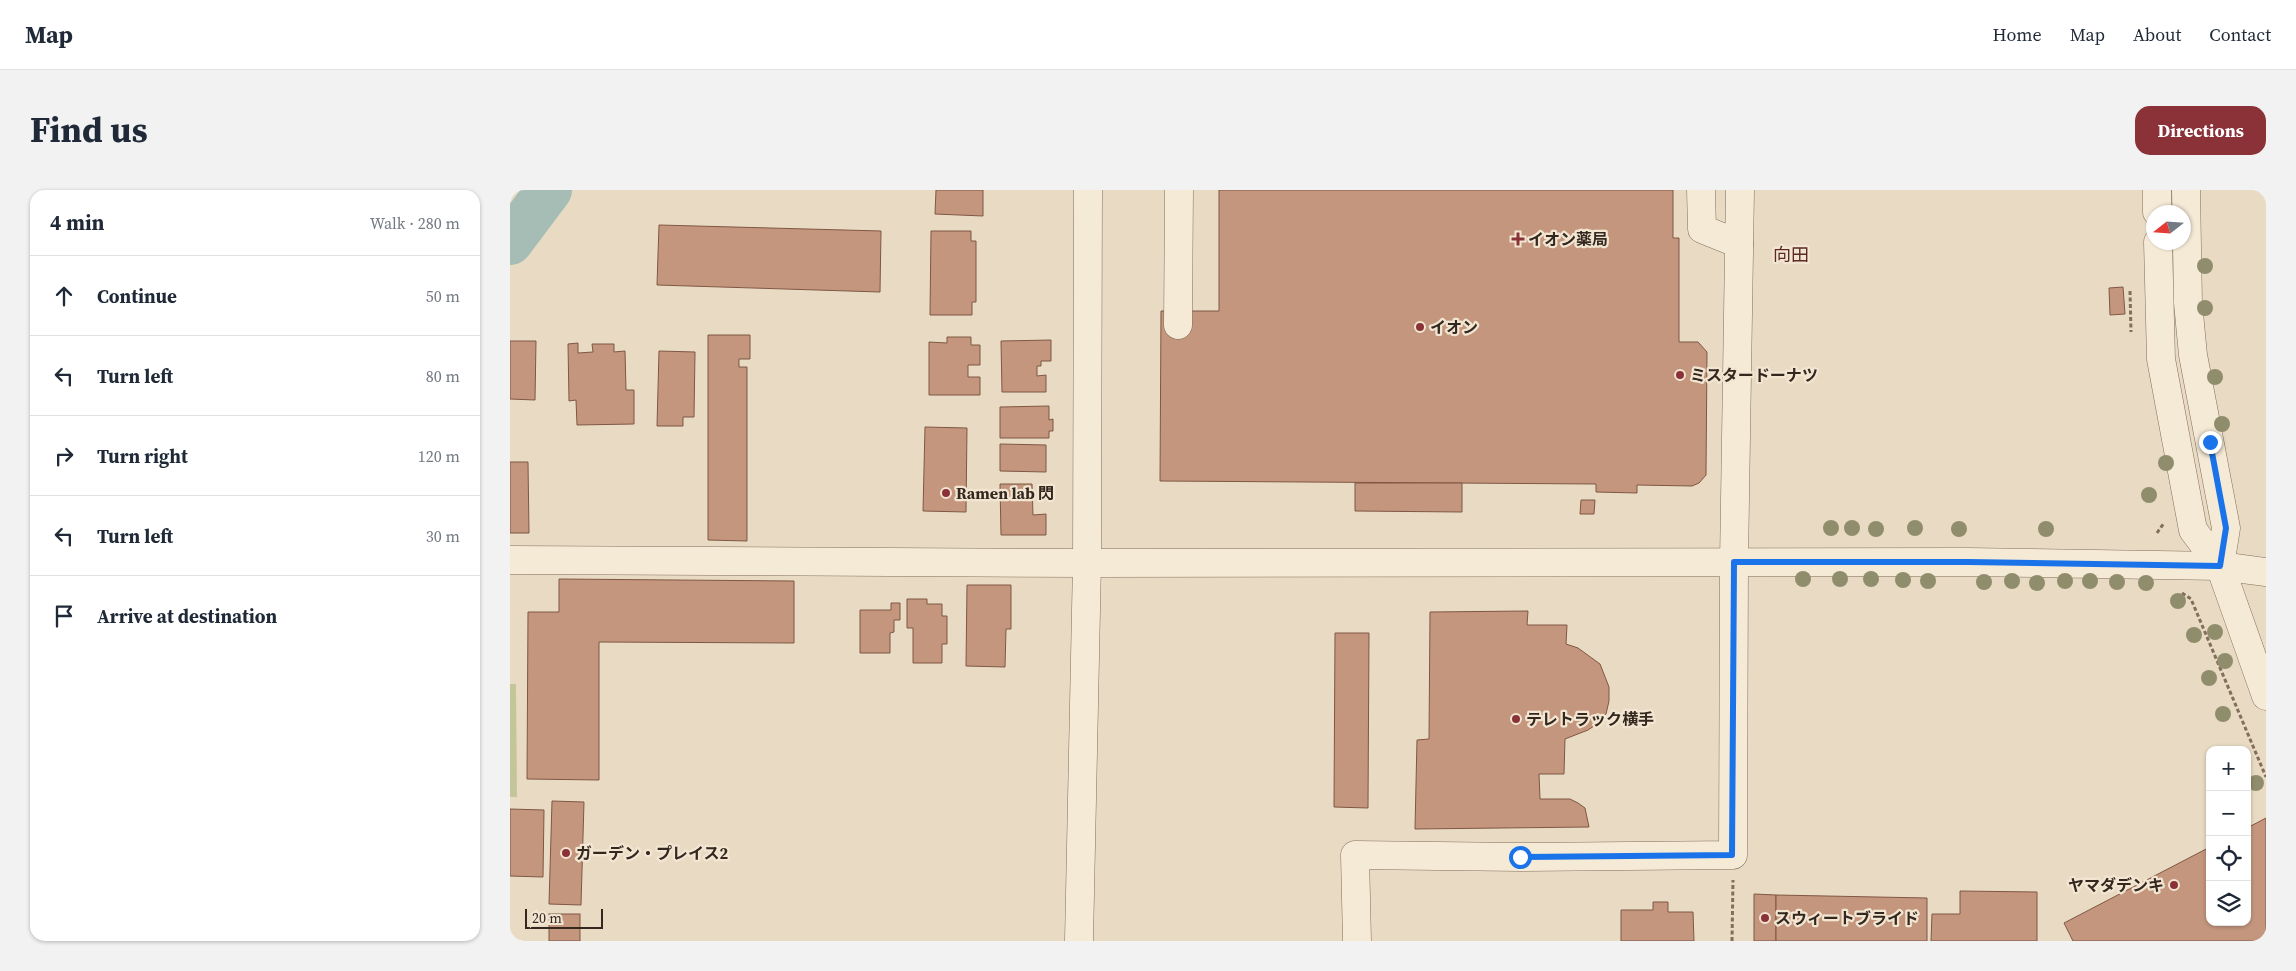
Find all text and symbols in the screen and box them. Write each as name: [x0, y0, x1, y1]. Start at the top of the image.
text: Map: [25, 18, 73, 51]
text: Home: [1993, 22, 2042, 47]
text: Map: [2070, 22, 2105, 47]
text: About: [2133, 22, 2181, 47]
text: Contact: [2209, 22, 2271, 47]
text: Find us: [30, 106, 148, 154]
button: Directions: [2135, 106, 2266, 155]
north arrow: [2146, 205, 2191, 250]
text: 4 min: [50, 208, 105, 237]
text: Walk · 280 m: [370, 212, 460, 234]
place label: イオン薬局: [1528, 228, 1608, 250]
marker: イオン薬局: [1512, 233, 1524, 245]
district label: 向田: [1773, 242, 1809, 267]
icon: ahead: [50, 282, 78, 310]
text: Continue: [97, 283, 177, 309]
text: 50 m: [426, 285, 460, 307]
place label: イオン: [1430, 316, 1478, 338]
marker: イオン: [1414, 321, 1426, 333]
icon: left: [50, 362, 78, 390]
text: Turn left: [97, 363, 173, 389]
place label: ミスタードーナツ: [1690, 364, 1818, 386]
text: 80 m: [426, 365, 460, 387]
marker: ミスタードーナツ: [1674, 369, 1686, 381]
route end: [2199, 431, 2222, 454]
icon: right: [50, 442, 78, 470]
text: Turn right: [97, 443, 188, 469]
text: 120 m: [418, 445, 460, 467]
place label: Ramen lab 閃: [956, 482, 1054, 504]
marker: Ramen lab 閃: [940, 487, 952, 499]
icon: left: [50, 522, 78, 550]
text: Turn left: [97, 523, 173, 549]
text: 30 m: [426, 525, 460, 547]
icon: arrive: [50, 602, 78, 630]
text: Arrive at destination: [97, 603, 277, 629]
place label: テレトラック横手: [1526, 708, 1654, 730]
marker: テレトラック横手: [1510, 713, 1522, 725]
map controls: [2206, 746, 2251, 926]
button: +: [2206, 746, 2251, 791]
button: −: [2206, 791, 2251, 836]
button: locate: [2206, 836, 2251, 881]
place label: ガーデン・プレイス2: [576, 842, 729, 864]
route start: [1509, 846, 1532, 869]
marker: ガーデン・プレイス2: [560, 847, 572, 859]
place label: ヤマダデンキ: [2068, 874, 2164, 896]
marker: ヤマダデンキ: [2168, 879, 2180, 891]
button: layers: [2206, 881, 2251, 926]
scale bar: [525, 906, 602, 929]
place label: スウィートブライド: [1775, 907, 1919, 929]
text: 20 m: [532, 908, 562, 928]
marker: スウィートブライド: [1759, 912, 1771, 924]

